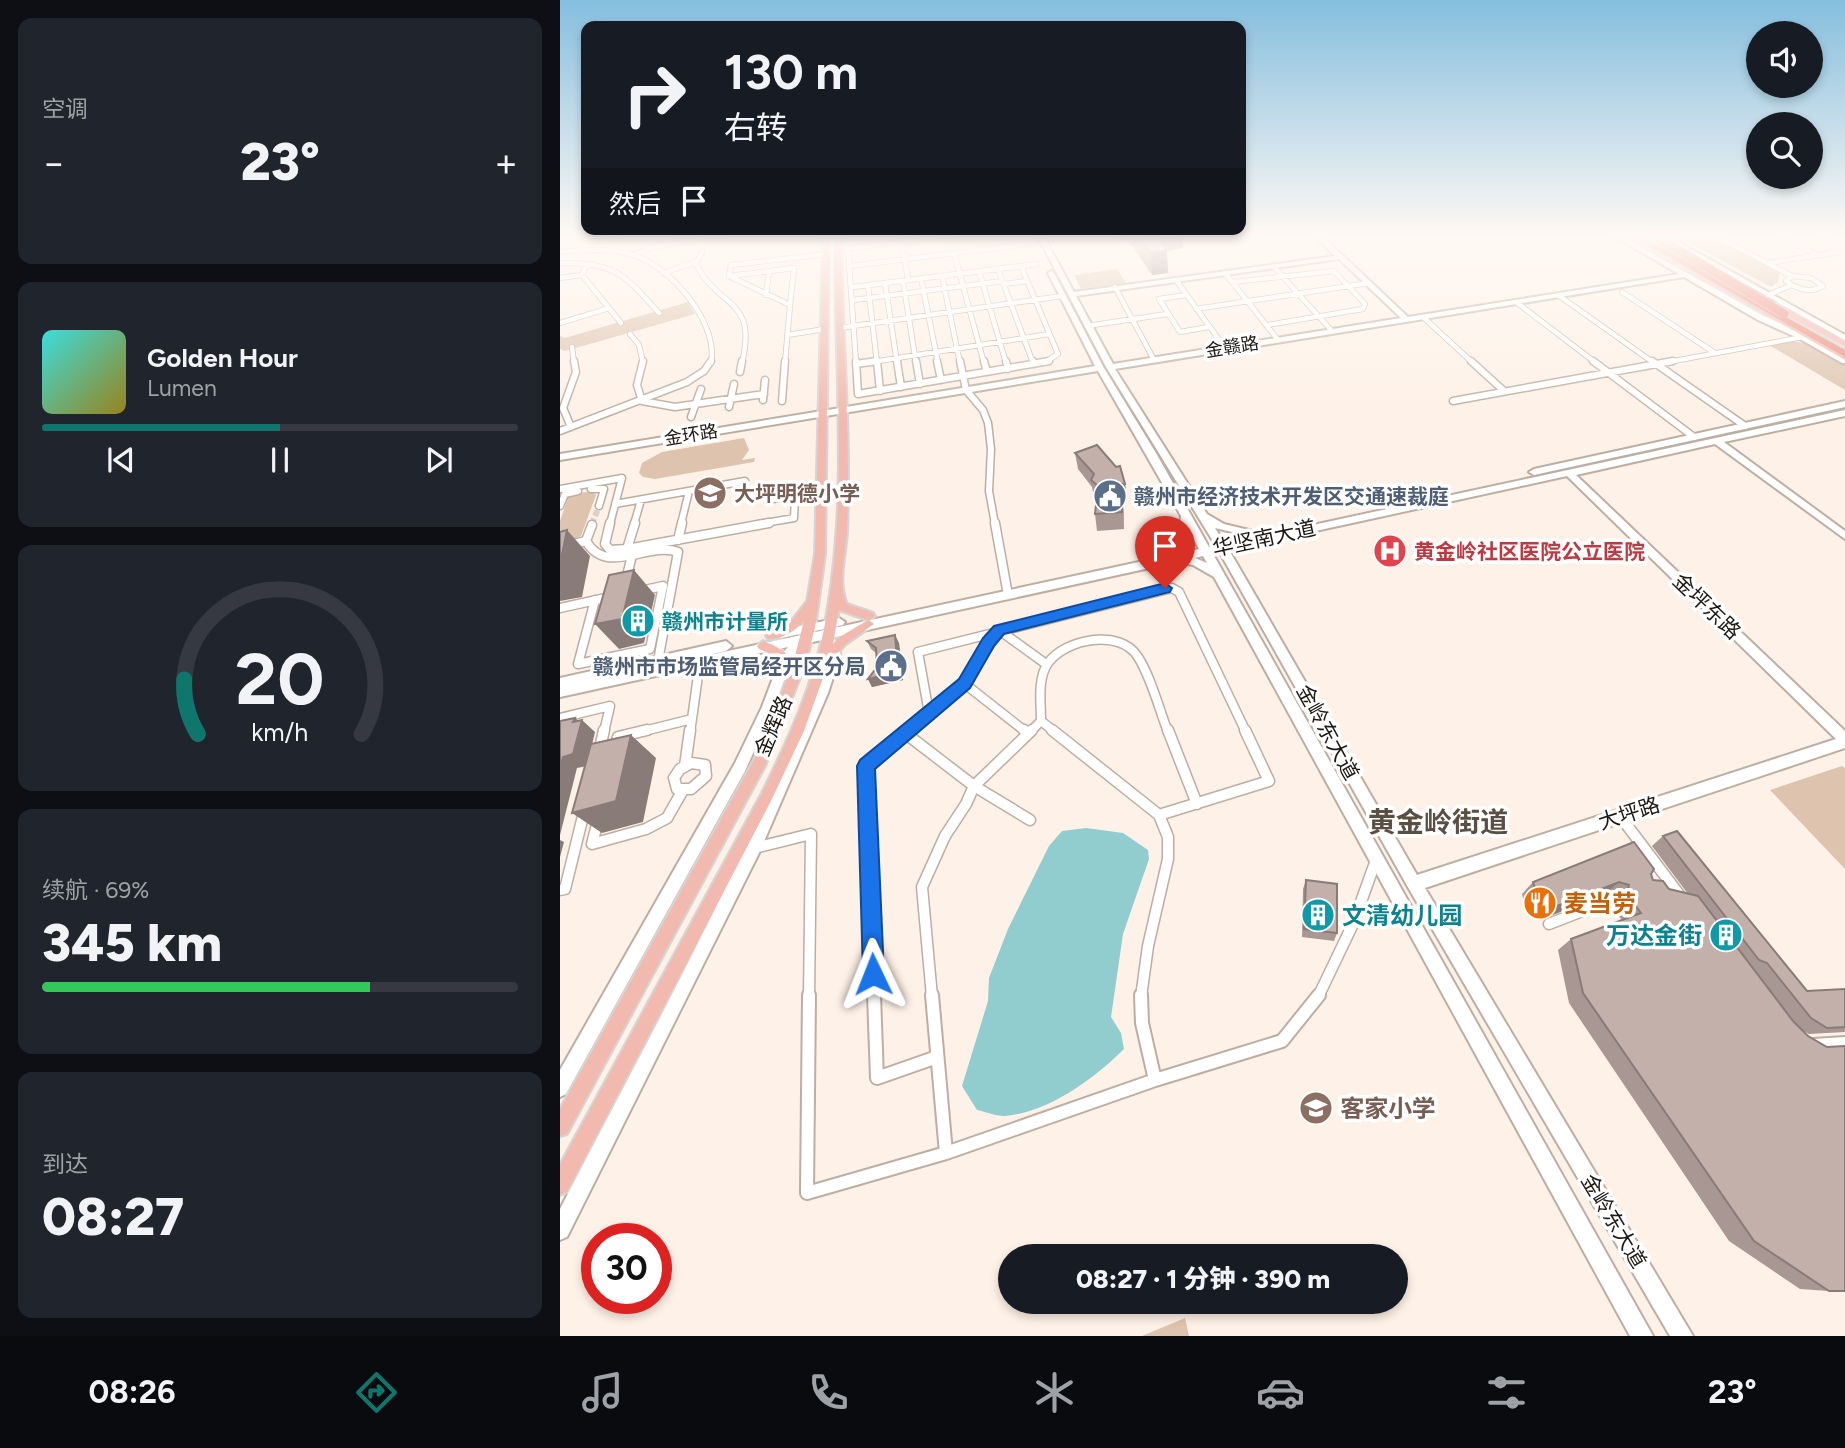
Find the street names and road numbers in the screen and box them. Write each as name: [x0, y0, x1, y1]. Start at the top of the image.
street label: 金赣路: [1204, 332, 1260, 362]
street label: 金环路: [663, 420, 719, 450]
street label: 华坚南大道: [1210, 515, 1318, 561]
street label: 金坪东路: [1668, 568, 1746, 644]
street label: 金岭东大道: [1292, 680, 1364, 784]
street label: 金辉路: [749, 692, 797, 760]
street label: 大坪路: [1595, 791, 1663, 835]
street label: 金岭东大道: [1576, 1170, 1652, 1272]

